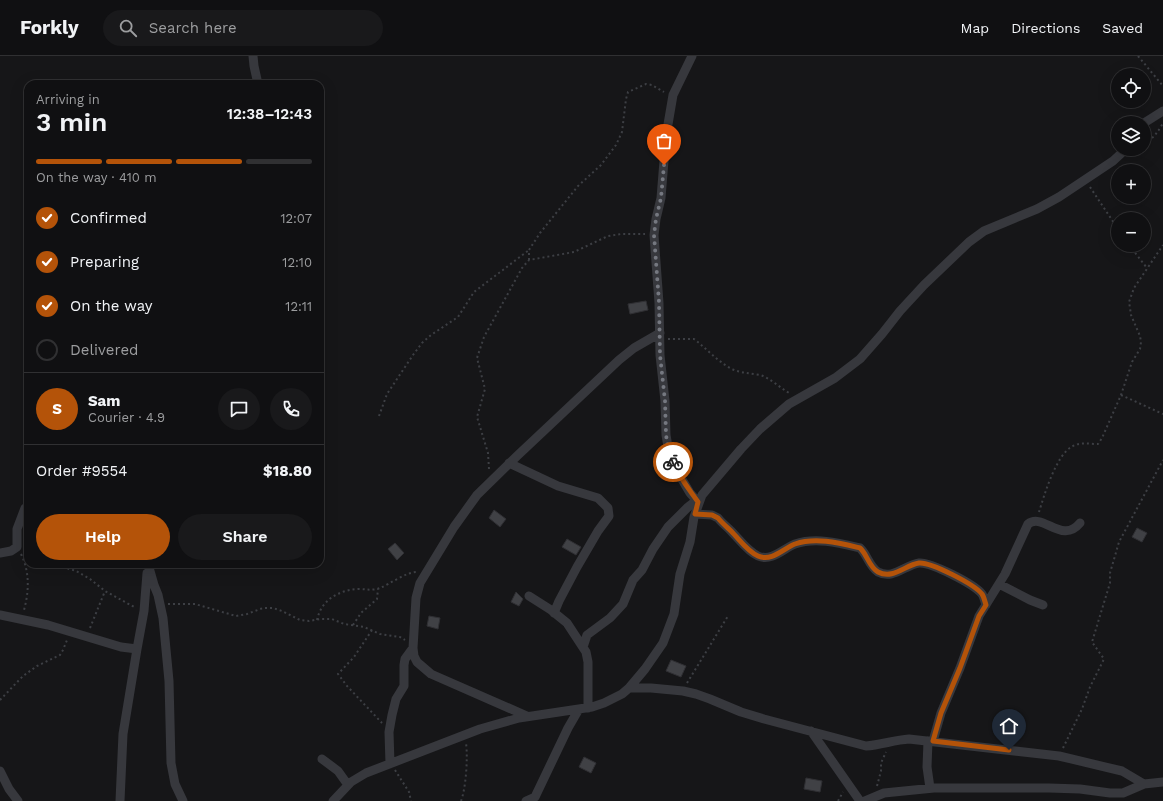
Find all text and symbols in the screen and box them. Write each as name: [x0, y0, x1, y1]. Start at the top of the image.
search box: [103, 10, 383, 46]
text: Forkly: [20, 16, 79, 39]
icon: search: [117, 17, 139, 39]
text: Search here: [149, 19, 237, 37]
text: Map: [961, 20, 989, 36]
text: Directions: [1011, 20, 1080, 36]
text: Saved: [1102, 20, 1143, 36]
map controls: [1111, 68, 1151, 252]
button: locate: [1111, 68, 1151, 108]
text: Arriving in: [36, 92, 100, 107]
text: 12:38–12:43: [227, 105, 312, 123]
text: 3 min: [36, 107, 107, 137]
button: layers: [1111, 116, 1151, 156]
pin: [647, 124, 681, 165]
icon: bag: [653, 130, 675, 152]
button: +: [1111, 164, 1151, 204]
text: On the way · 410 m: [36, 170, 157, 185]
icon: check: [36, 207, 58, 229]
text: Confirmed: [70, 209, 147, 227]
text: 12:07: [280, 211, 312, 226]
button: −: [1111, 212, 1151, 252]
icon: check: [36, 251, 58, 273]
text: Preparing: [70, 253, 139, 271]
text: 12:10: [282, 255, 312, 270]
icon: check: [36, 295, 58, 317]
text: On the way: [70, 297, 152, 315]
text: 12:11: [285, 299, 312, 314]
text: Delivered: [70, 341, 138, 359]
button: chat: [218, 388, 260, 430]
button: phone: [270, 388, 312, 430]
text: Sam: [88, 392, 120, 410]
text: S: [52, 400, 62, 418]
text: Courier · 4.9: [88, 410, 165, 425]
courier: [653, 442, 693, 482]
icon: bike: [662, 451, 684, 473]
text: Order #9554: [36, 462, 127, 480]
text: $18.80: [263, 462, 312, 480]
button: Help: [36, 514, 170, 560]
button: Share: [178, 514, 312, 560]
pin: [992, 709, 1026, 750]
icon: home: [998, 715, 1020, 737]

